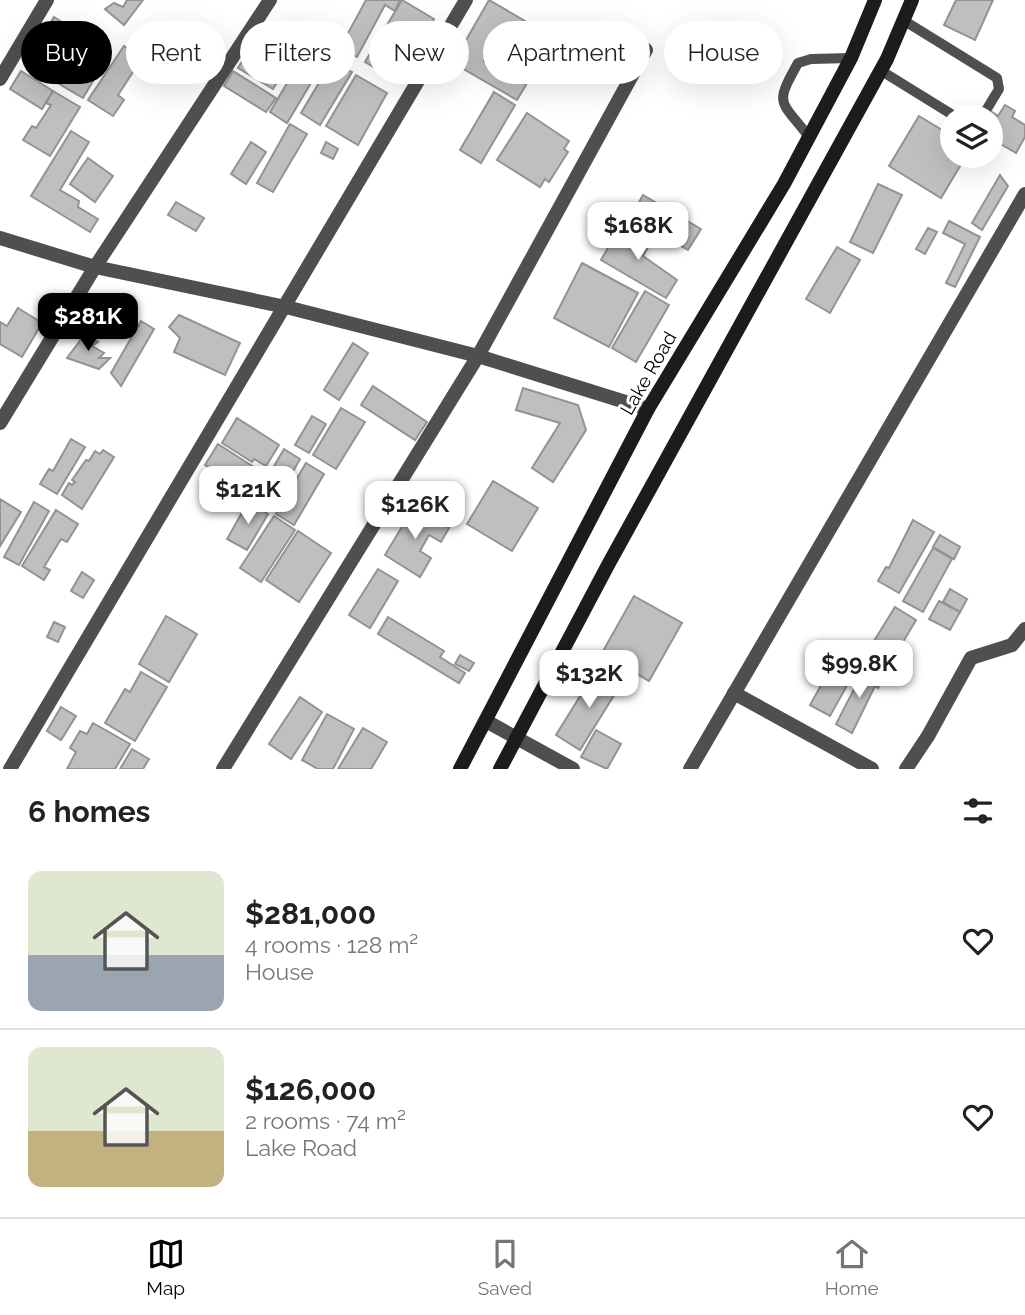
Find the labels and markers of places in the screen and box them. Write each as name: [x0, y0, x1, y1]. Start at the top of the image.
pin: $168K: [589, 202, 687, 262]
pin: $281K: [39, 294, 137, 353]
pin: $121K: [199, 466, 297, 526]
pin: $126K: [366, 482, 464, 541]
pin: $99.8K: [802, 640, 916, 700]
pin: $132K: [540, 650, 638, 710]

